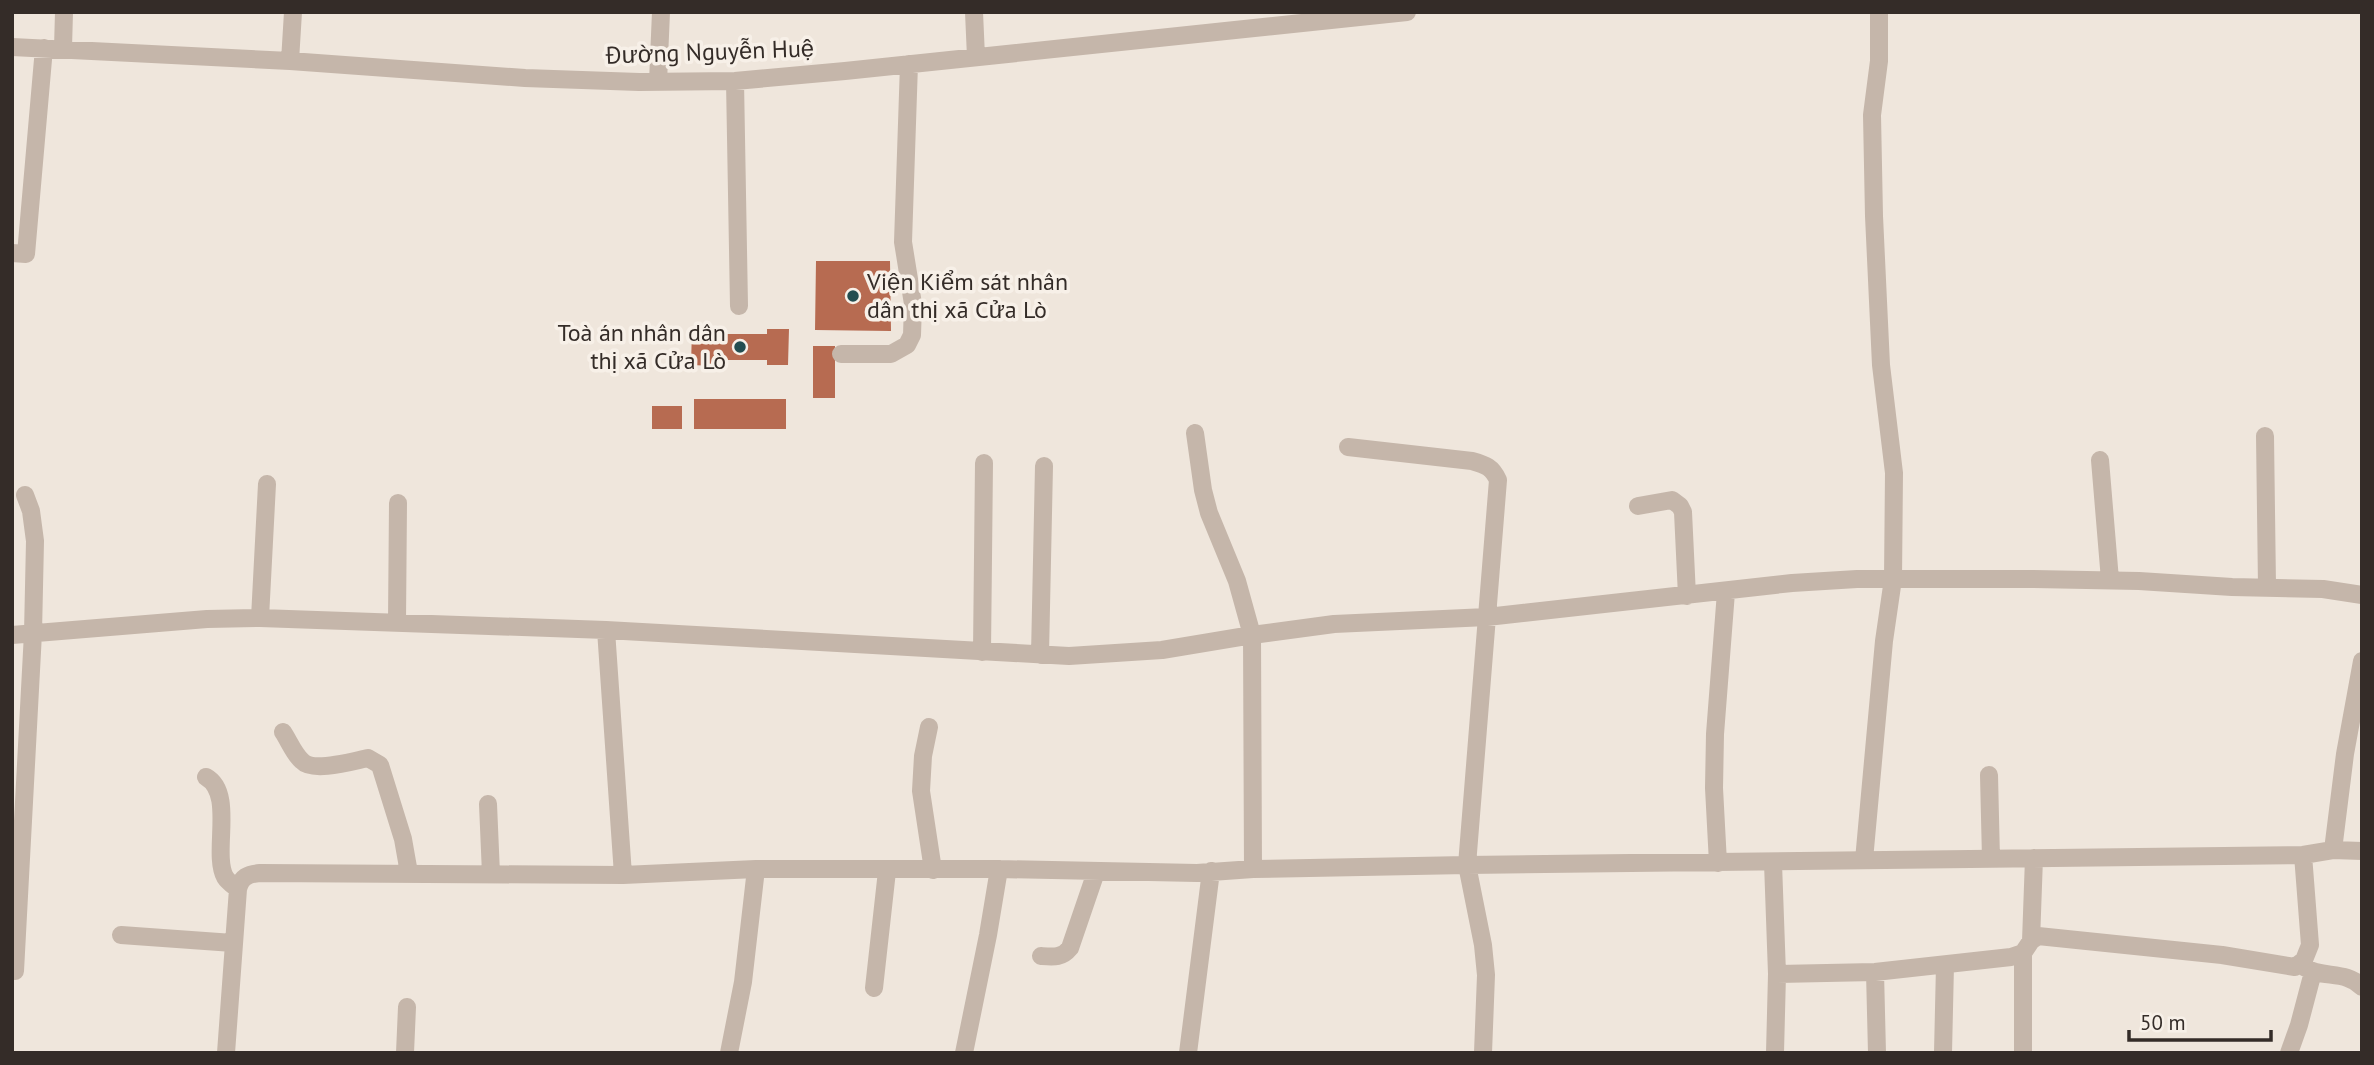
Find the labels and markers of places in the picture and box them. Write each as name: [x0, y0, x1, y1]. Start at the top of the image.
place label: Viện Kiểm sát nhân dân thị xã Cửa Lò: [866, 266, 1068, 325]
marker: Viện Kiểm sát nhân dân thị xã Cửa Lò: [845, 288, 861, 304]
place label: Toà án nhân dân thị xã Cửa Lò: [557, 317, 726, 376]
marker: Toà án nhân dân thị xã Cửa Lò: [732, 339, 748, 355]

